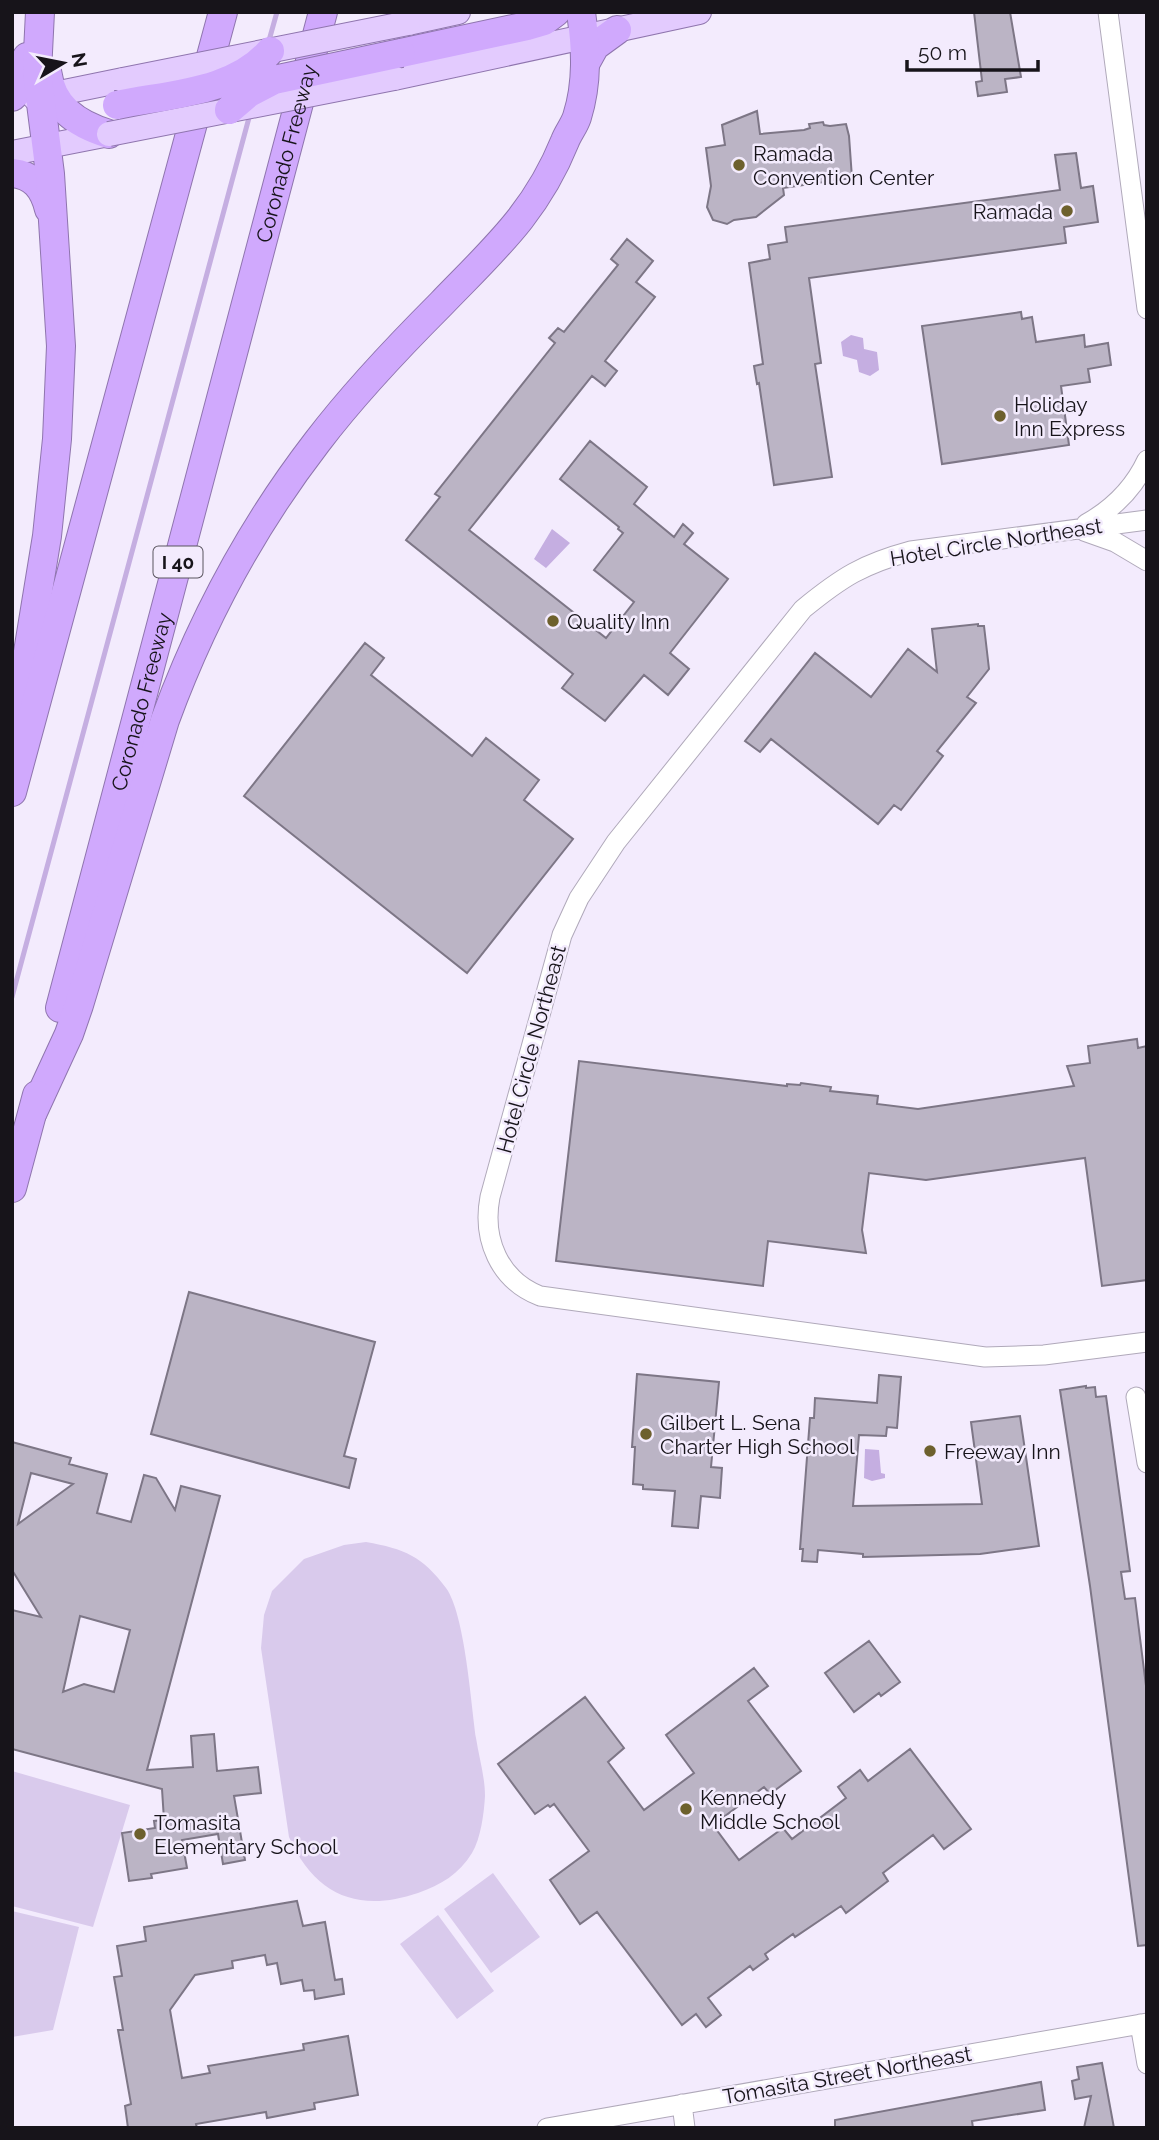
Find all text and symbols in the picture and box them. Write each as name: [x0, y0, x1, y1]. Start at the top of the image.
north arrow: [28, 28, 98, 98]
scale bar: [907, 28, 1038, 72]
text: 50 m: [918, 40, 967, 65]
text: N: [68, 51, 92, 69]
street label: Coronado Freeway: [250, 61, 321, 245]
place label: Ramada Convention Center: [753, 141, 935, 190]
marker: Ramada Convention Center: [731, 157, 747, 173]
place label: Ramada: [973, 199, 1053, 224]
marker: Ramada: [1059, 203, 1075, 219]
place label: Holiday Inn Express: [1014, 392, 1125, 441]
marker: Holiday Inn Express: [992, 408, 1008, 424]
street label: Hotel Circle Northeast: [888, 513, 1104, 571]
road number: I 40: [154, 547, 202, 578]
place label: Quality Inn: [567, 609, 670, 634]
street label: Coronado Freeway: [105, 610, 176, 793]
marker: Quality Inn: [545, 613, 561, 629]
street label: Hotel Circle Northeast: [491, 942, 571, 1156]
place label: Gilbert L. Sena Charter High School: [660, 1410, 855, 1459]
marker: Gilbert L. Sena Charter High School: [638, 1426, 654, 1442]
place label: Freeway Inn: [944, 1439, 1061, 1464]
marker: Freeway Inn: [922, 1443, 938, 1459]
place label: Kennedy Middle School: [700, 1785, 840, 1834]
marker: Kennedy Middle School: [678, 1801, 694, 1817]
place label: Tomasita Elementary School: [154, 1810, 338, 1859]
marker: Tomasita Elementary School: [132, 1826, 148, 1842]
street label: Tomasita Street Northeast: [721, 2041, 973, 2109]

